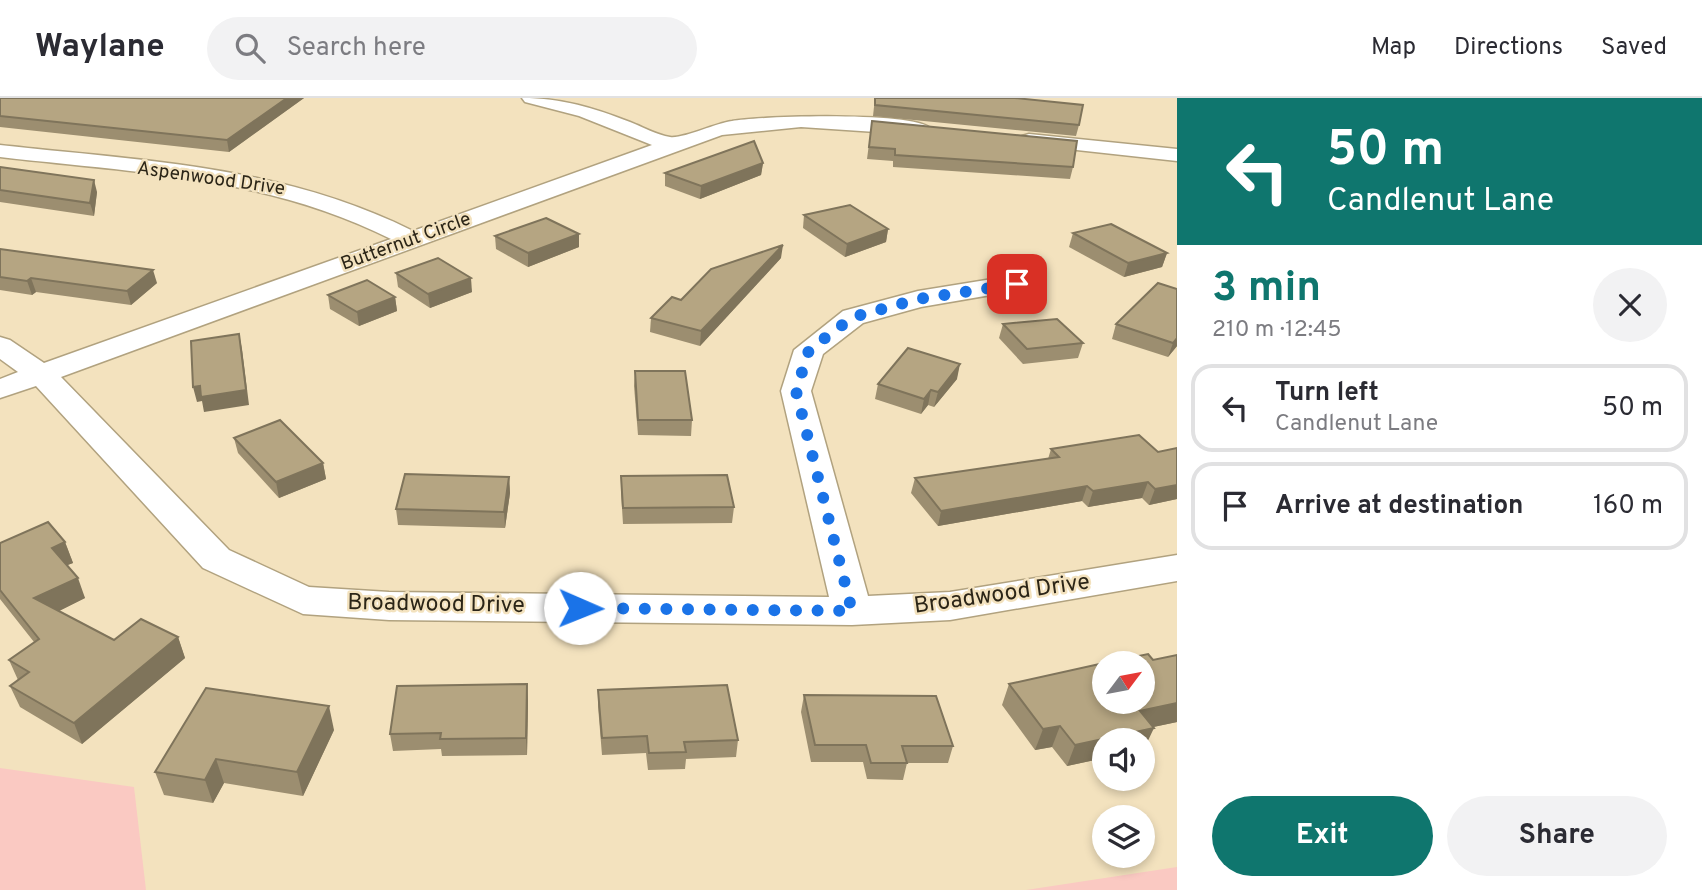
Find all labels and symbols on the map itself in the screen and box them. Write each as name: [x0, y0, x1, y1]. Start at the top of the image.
street label: Aspenwood Drive: [136, 157, 286, 201]
street label: Butternut Circle: [338, 207, 474, 277]
pin: [987, 254, 1047, 314]
street label: Broadwood Drive: [912, 568, 1092, 622]
position arrow: [543, 571, 617, 645]
street label: Broadwood Drive: [347, 589, 525, 621]
north arrow: [1092, 651, 1155, 714]

